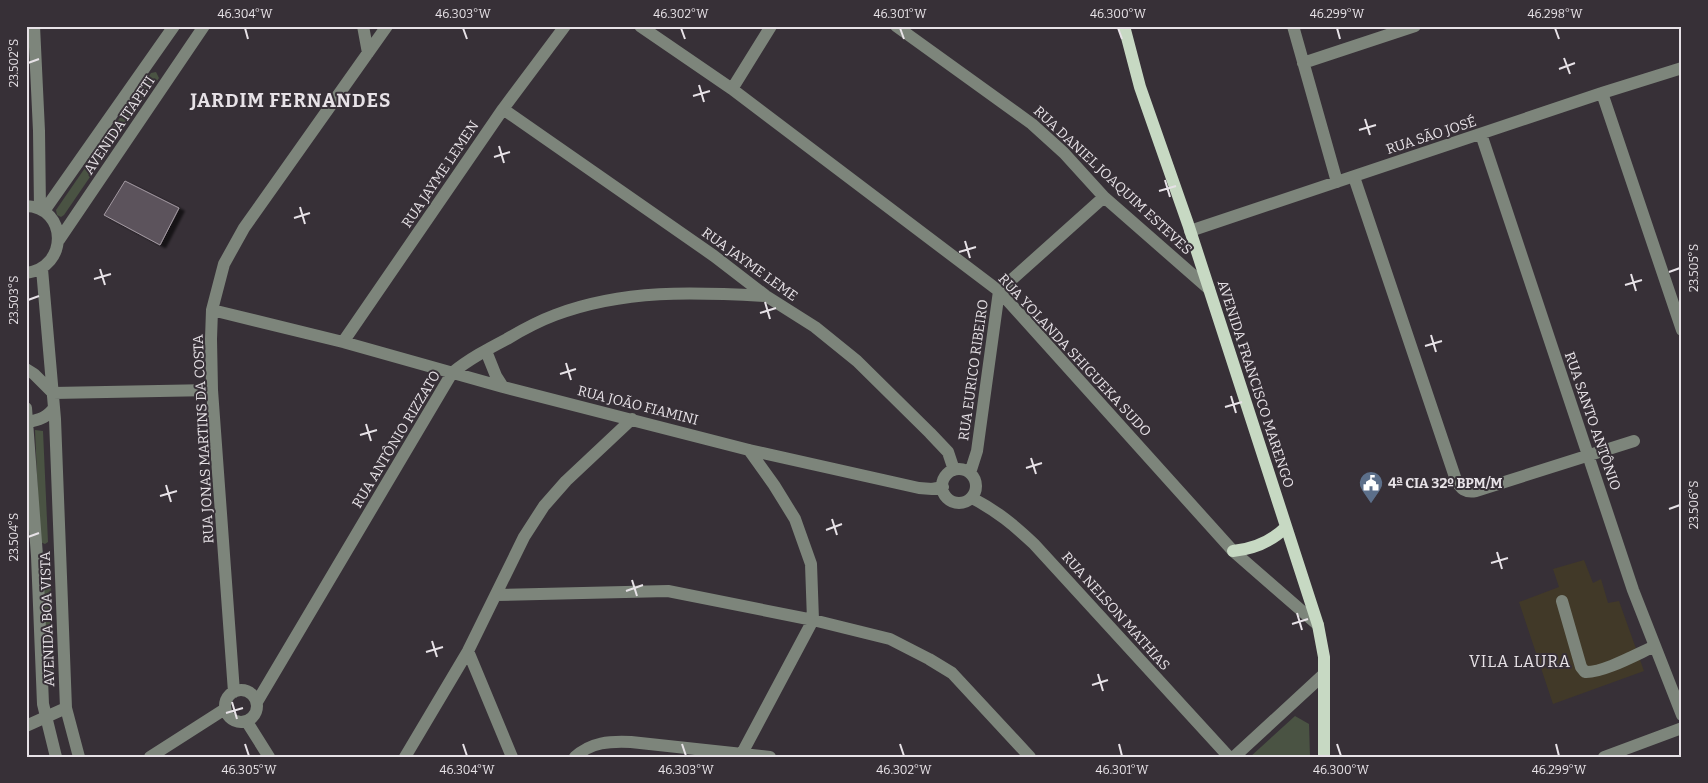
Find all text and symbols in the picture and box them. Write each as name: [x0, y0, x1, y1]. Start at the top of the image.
text: 46.304°W: [217, 7, 273, 21]
text: 46.303°W: [435, 7, 491, 21]
text: 46.302°W: [653, 7, 709, 21]
text: 46.301°W: [874, 7, 927, 21]
text: 46.300°W: [1090, 7, 1147, 21]
text: 46.299°W: [1310, 7, 1365, 21]
text: 46.298°W: [1527, 7, 1583, 21]
text: 23.502°S: [7, 39, 21, 87]
street label: AVENIDA ITAPETI: [80, 73, 159, 178]
district label: JARDIM FERNANDES: [189, 89, 392, 112]
street label: RUA DANIEL JOAQUIM ESTEVES: [1030, 102, 1195, 258]
street label: RUA SÃO JOSÉ: [1384, 112, 1478, 158]
street label: RUA JAYME LEMEN: [398, 118, 482, 231]
street label: RUA JAYME LEME: [699, 224, 801, 305]
text: 23.505°S: [1687, 244, 1701, 292]
street label: RUA YOLANDA SHIGUEKA SUDO: [995, 270, 1155, 440]
text: 23.503°S: [7, 276, 21, 324]
street label: AVENIDA FRANCISCO MARENGO: [1214, 278, 1297, 490]
street label: RUA EURICO RIBEIRO: [955, 298, 992, 442]
street label: RUA JONAS MARTINS DA COSTA: [190, 334, 217, 544]
street label: RUA SANTO ANTÔNIO: [1561, 349, 1625, 493]
street label: RUA ANTÔNIO RIZZATO: [348, 367, 444, 511]
street label: RUA JOÃO FIAMINI: [576, 382, 700, 429]
public building icon: 4ª CIA 32º BPM/M: [1358, 470, 1384, 504]
place label: 4ª CIA 32º BPM/M: [1388, 475, 1503, 492]
text: 23.506°S: [1687, 481, 1701, 529]
text: 23.504°S: [7, 513, 21, 561]
street label: RUA NELSON MATHIAS: [1058, 549, 1173, 674]
street label: AVENIDA BOA VISTA: [37, 551, 58, 687]
district label: VILA LAURA: [1469, 652, 1571, 671]
text: 46.305°W: [222, 763, 277, 777]
text: 46.304°W: [439, 763, 495, 777]
text: 46.303°W: [658, 763, 714, 777]
text: 46.302°W: [876, 763, 932, 777]
text: 46.301°W: [1096, 763, 1149, 777]
text: 46.300°W: [1313, 763, 1370, 777]
text: 46.299°W: [1532, 763, 1587, 777]

